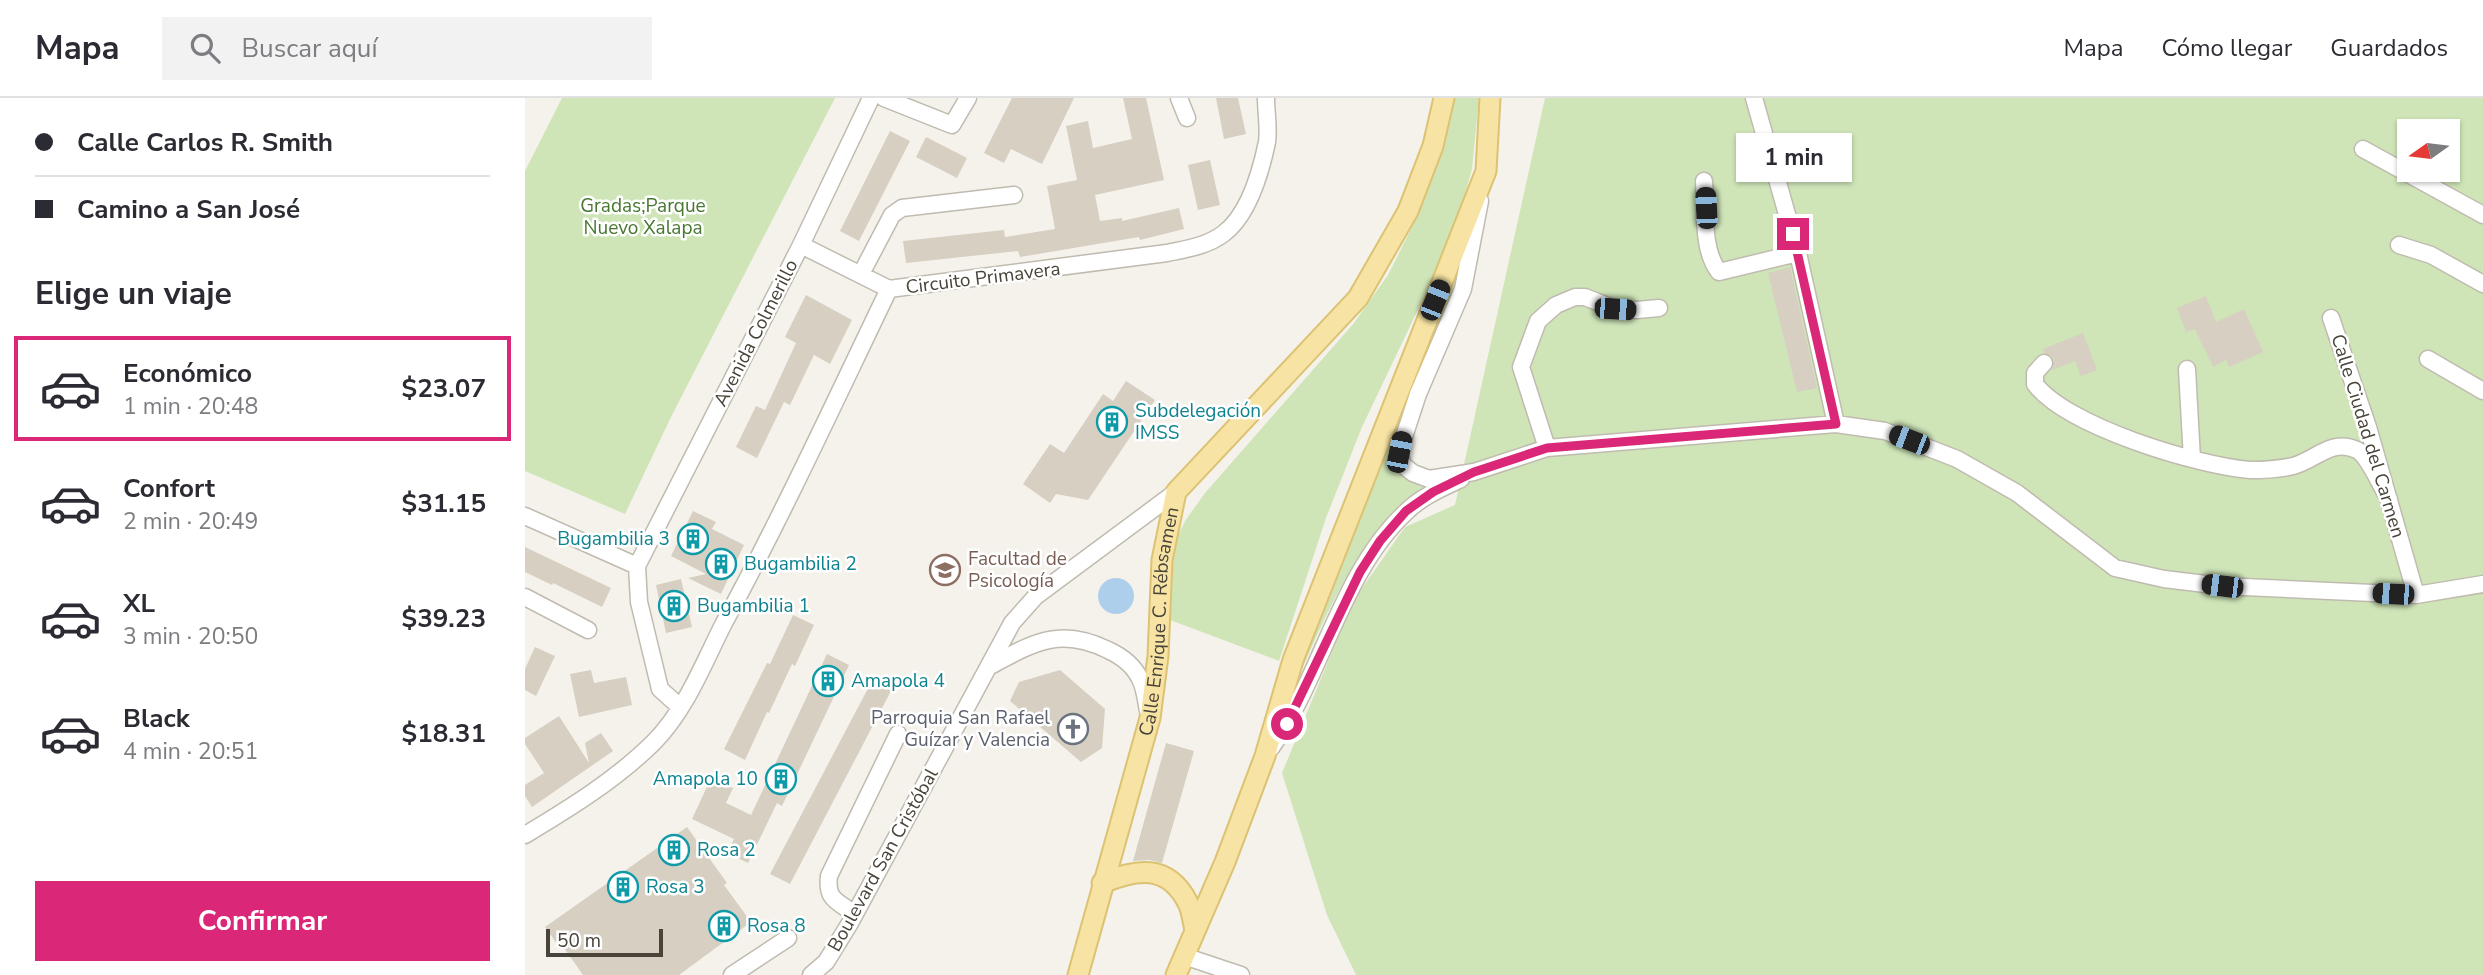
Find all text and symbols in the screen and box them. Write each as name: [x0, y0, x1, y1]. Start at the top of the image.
search box: [162, 17, 652, 80]
text: Mapa: [35, 26, 120, 71]
icon: search: [186, 29, 224, 67]
text: Buscar aquí: [242, 31, 377, 66]
text: Mapa: [2063, 32, 2123, 64]
text: Cómo llegar: [2161, 32, 2292, 64]
text: Guardados: [2330, 32, 2448, 64]
north arrow: [2397, 119, 2461, 182]
map controls: [2397, 119, 2460, 182]
text: Calle Carlos R. Smith: [77, 125, 333, 160]
callout: 1 min: [1735, 132, 1851, 181]
text: 1 min: [1764, 142, 1824, 173]
car: [1695, 186, 1718, 230]
text: Camino a San José: [77, 192, 300, 227]
park label: Gradas;Parque Nuevo Xalapa: [580, 193, 706, 241]
route end: [1777, 218, 1809, 250]
street label: Avenida Colmerillo: [708, 255, 804, 411]
street label: Circuito Primavera: [904, 256, 1062, 300]
text: Elige un viaje: [35, 272, 232, 315]
car: [1418, 277, 1453, 323]
car: [1594, 297, 1637, 321]
street label: Calle Ciudad del Carmen: [2325, 331, 2411, 541]
text: Económico: [123, 356, 252, 391]
icon: car: [39, 357, 102, 420]
text: $23.07: [402, 371, 486, 406]
text: 1 min · 20:48: [123, 391, 258, 422]
place label: Subdelegación IMSS: [1135, 398, 1261, 446]
building icon: Subdelegación IMSS: [1095, 405, 1129, 439]
car: [1886, 423, 1933, 457]
car: [1385, 429, 1414, 475]
text: Confort: [123, 471, 215, 506]
icon: car: [39, 472, 102, 535]
text: $31.15: [402, 486, 486, 521]
street label: Calle Enrique C. Rébsamen: [1133, 505, 1186, 739]
text: 2 min · 20:49: [123, 506, 258, 537]
building icon: Bugambilia 3: [676, 522, 710, 556]
place label: Bugambilia 3: [557, 526, 670, 552]
place label: Facultad de Psicología: [968, 546, 1067, 594]
building icon: Bugambilia 2: [704, 547, 738, 581]
place label: Bugambilia 2: [744, 551, 857, 577]
school or university icon: Facultad de Psicología: [928, 553, 962, 587]
car: [2200, 573, 2245, 599]
car: [2372, 582, 2415, 606]
text: XL: [123, 586, 155, 621]
icon: car: [39, 587, 102, 650]
building icon: Bugambilia 1: [657, 589, 691, 623]
place label: Bugambilia 1: [697, 593, 810, 619]
text: $39.23: [402, 601, 486, 636]
text: 3 min · 20:50: [123, 621, 258, 652]
building icon: Amapola 4: [811, 664, 845, 698]
place label: Amapola 4: [851, 668, 945, 694]
text: Black: [123, 701, 190, 736]
icon: car: [39, 702, 102, 765]
place label: Parroquia San Rafael Guízar y Valencia: [871, 705, 1050, 753]
route start: [1271, 708, 1303, 740]
church icon: Parroquia San Rafael Guízar y Valencia: [1056, 712, 1090, 746]
text: $18.31: [402, 716, 486, 751]
text: 4 min · 20:51: [123, 736, 258, 767]
building icon: Amapola 10: [764, 762, 798, 796]
street label: Boulevard San Cristóbal: [822, 763, 945, 956]
place label: Amapola 10: [653, 766, 758, 792]
building icon: Rosa 2: [657, 833, 691, 867]
place label: Rosa 2: [697, 837, 756, 863]
building icon: Rosa 3: [606, 870, 640, 904]
place label: Rosa 3: [646, 874, 705, 900]
button: Confirmar: [35, 881, 490, 961]
building icon: Rosa 8: [707, 909, 741, 943]
place label: Rosa 8: [747, 913, 806, 939]
scale bar: [546, 926, 663, 958]
text: 50 m: [557, 928, 601, 954]

